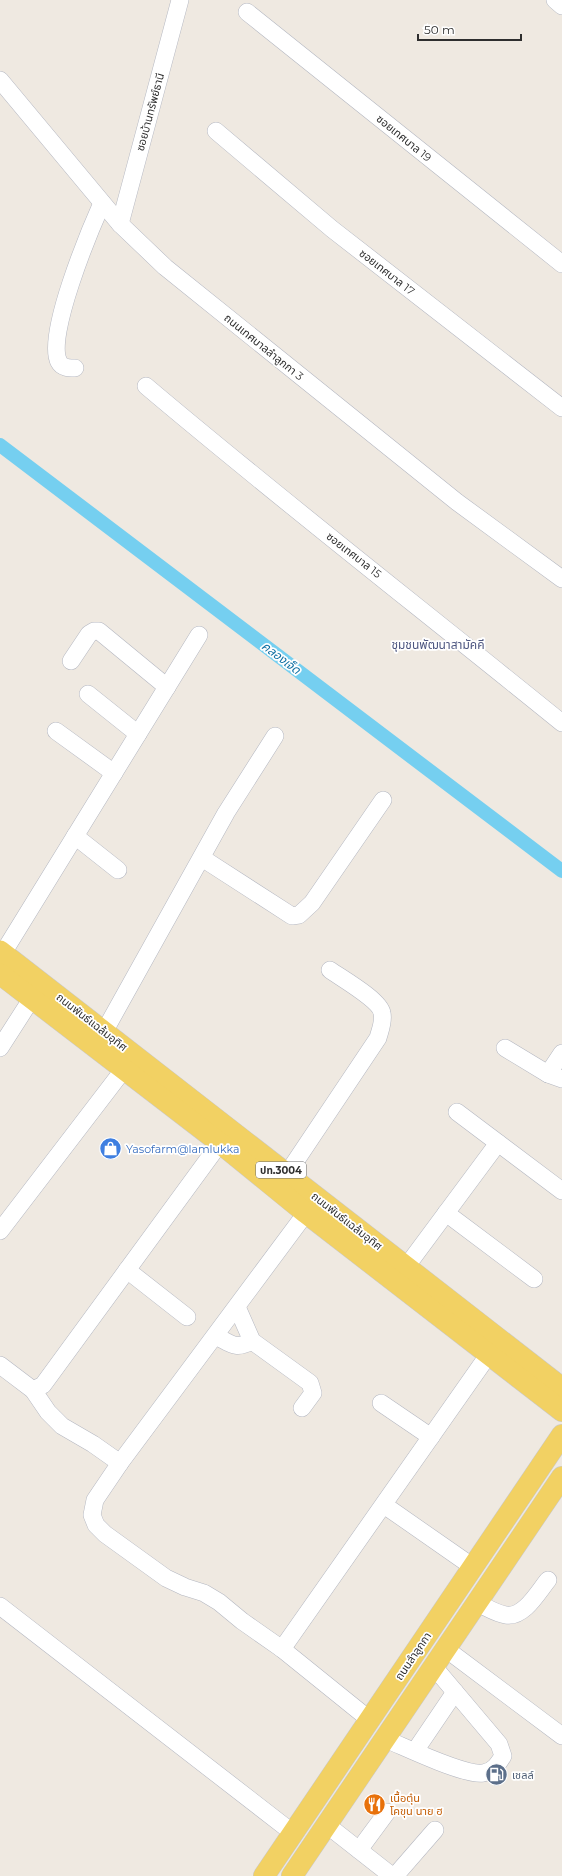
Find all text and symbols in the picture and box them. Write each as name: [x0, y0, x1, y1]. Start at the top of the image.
scale bar: [418, 16, 521, 42]
text: 50 m: [424, 22, 455, 37]
street label: ซอยบ้านทรัพย์ธานี: [133, 71, 167, 153]
street label: ซอยเทศบาล 19: [374, 112, 435, 165]
street label: ซอยเทศบาล 17: [356, 246, 418, 298]
street label: ถนนเทศบาลลำลูกกา 3: [221, 311, 307, 383]
street label: ซอยเทศบาล 15: [324, 529, 384, 581]
district label: ชุมชนพัฒนาสามัคคี: [391, 637, 485, 652]
water label: คลองเจ็ด: [259, 638, 304, 677]
street label: ถนนพันธ์แฉล้มอุทิศ: [54, 990, 130, 1054]
shop icon: Yasofarm@lamlukka: [97, 1136, 123, 1162]
place label: Yasofarm@lamlukka: [126, 1142, 240, 1156]
road number: ปท.3004: [256, 1162, 306, 1178]
street label: ถนนพันธ์แฉล้มอุทิศ: [309, 1189, 385, 1253]
street label: ถนนลำลูกกา: [392, 1629, 434, 1683]
fuel station icon: เชลล์: [484, 1762, 510, 1788]
place label: เชลล์: [512, 1768, 534, 1782]
place label: เนื้อตุ๋น โคขุน นาย ฮ: [390, 1790, 442, 1818]
restaurant icon: เนื้อตุ๋น โคขุน นาย ฮ: [362, 1791, 388, 1817]

